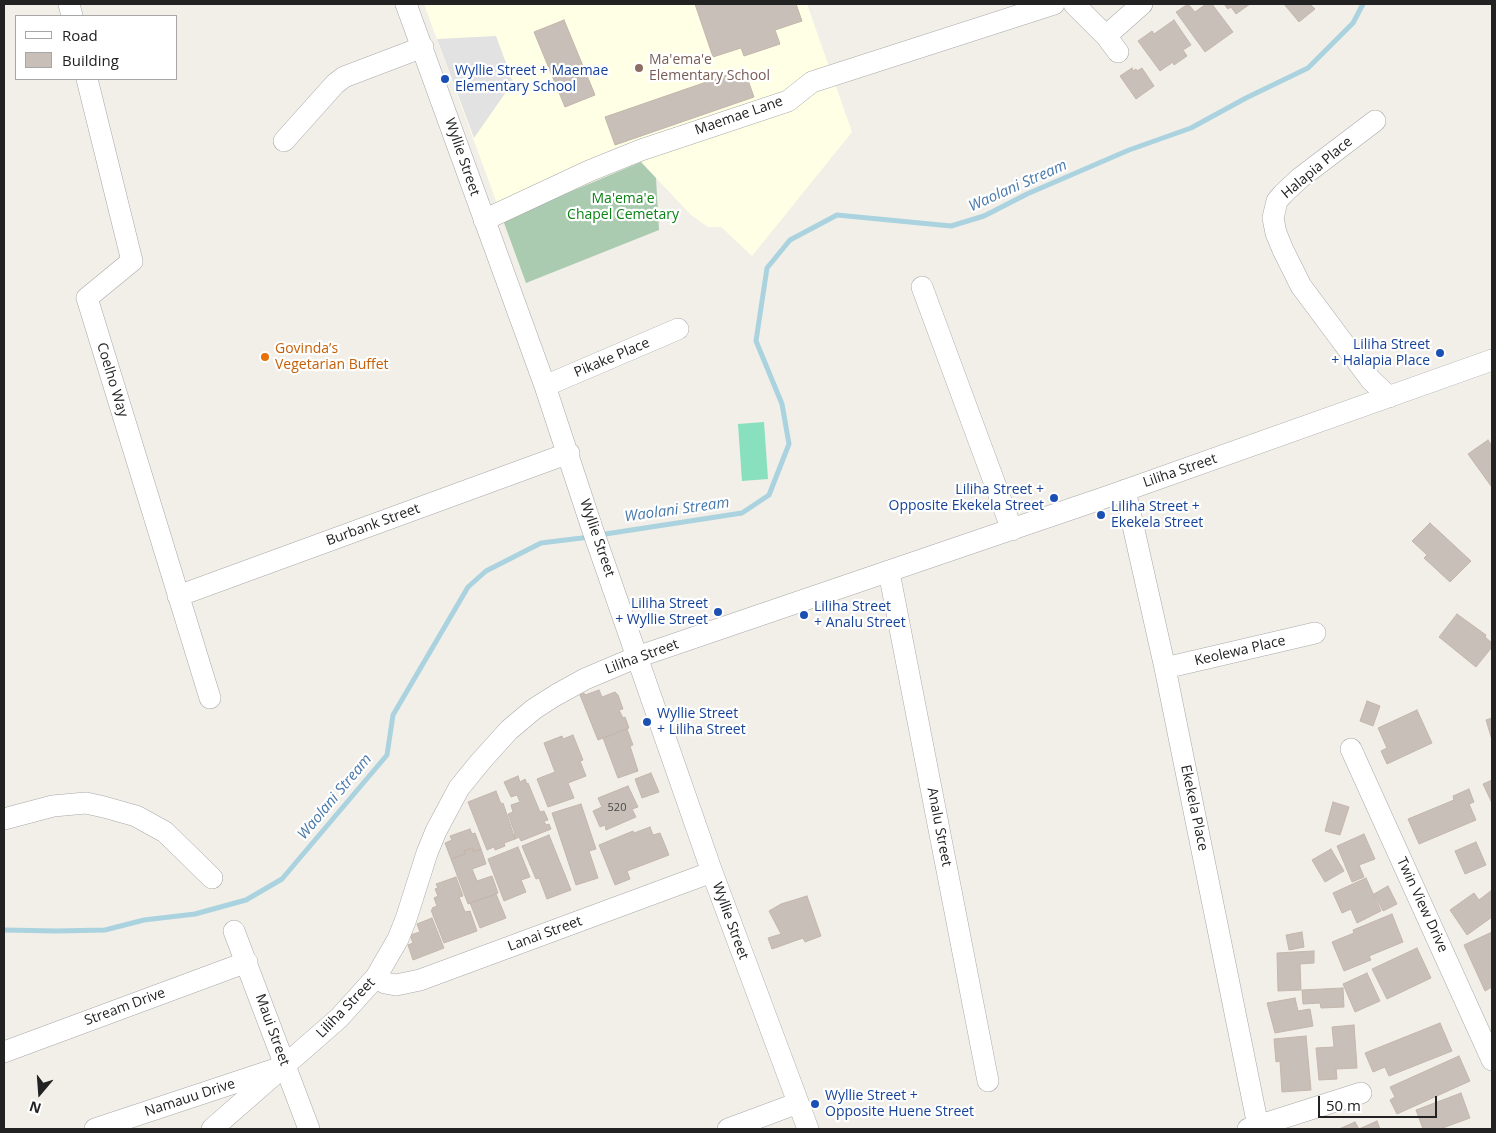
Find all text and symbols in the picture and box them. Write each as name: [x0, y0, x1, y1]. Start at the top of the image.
legend: [15, 15, 178, 80]
text: Road: [62, 25, 98, 45]
text: Building: [62, 50, 119, 70]
place label: Ma'ema'e Elementary School: [649, 52, 770, 84]
marker: Ma'ema'e Elementary School: [633, 62, 645, 74]
place label: Wyllie Street + Maemae Elementary School: [455, 63, 608, 95]
marker: Wyllie Street + Maemae Elementary School: [439, 73, 451, 85]
street label: Maemae Lane: [693, 93, 785, 139]
street label: Wyllie Street: [441, 116, 483, 198]
street label: Halapia Place: [1278, 134, 1356, 202]
water label: Waolani Stream: [966, 156, 1070, 216]
park label: Ma'ema'e Chapel Cemetary: [567, 191, 679, 223]
street label: Pikake Place: [572, 335, 652, 381]
place label: Liliha Street + Halapia Place: [1331, 337, 1430, 370]
street label: Coelho Way: [93, 341, 131, 419]
place label: Govinda’s Vegetarian Buffet: [275, 341, 389, 374]
marker: Liliha Street + Halapia Place: [1434, 347, 1446, 359]
marker: Govinda’s Vegetarian Buffet: [259, 351, 271, 363]
street label: Liliha Street: [1141, 451, 1219, 491]
place label: Liliha Street + Opposite Ekekela Street: [889, 482, 1044, 514]
marker: Liliha Street + Opposite Ekekela Street: [1048, 492, 1060, 504]
water label: Waolani Stream: [623, 494, 731, 526]
street label: Wyllie Street: [576, 497, 618, 579]
place label: Liliha Street + Ekekela Street: [1111, 499, 1203, 532]
street label: Burbank Street: [324, 500, 422, 550]
marker: Liliha Street + Ekekela Street: [1095, 509, 1107, 521]
place label: Liliha Street + Wyllie Street: [615, 596, 708, 628]
place label: Liliha Street + Analu Street: [814, 599, 906, 632]
marker: Liliha Street + Wyllie Street: [712, 606, 724, 618]
marker: Liliha Street + Analu Street: [798, 609, 810, 621]
street label: Keolewa Place: [1193, 632, 1287, 670]
street label: Liliha Street: [603, 636, 681, 678]
place label: Wyllie Street + Liliha Street: [657, 706, 746, 739]
marker: Wyllie Street + Liliha Street: [641, 716, 653, 728]
water label: Waolani Stream: [294, 751, 376, 843]
street label: Ekekela Place: [1177, 763, 1211, 853]
street label: Analu Street: [923, 786, 955, 868]
house number: 520: [608, 801, 626, 815]
street label: Twin View Drive: [1393, 855, 1451, 955]
street label: Wyllie Street: [708, 880, 752, 962]
street label: Lanai Street: [506, 913, 584, 955]
street label: Liliha Street: [313, 974, 379, 1042]
street label: Stream Drive: [82, 985, 168, 1029]
street label: Maui Street: [251, 992, 293, 1068]
north arrow: [15, 1068, 65, 1118]
street label: Namauu Drive: [143, 1075, 237, 1121]
scale bar: [1321, 1086, 1440, 1118]
place label: Wyllie Street + Opposite Huene Street: [825, 1088, 974, 1120]
text: 50 m: [1326, 1095, 1361, 1115]
text: N: [27, 1097, 44, 1119]
marker: Wyllie Street + Opposite Huene Street: [809, 1098, 821, 1110]

